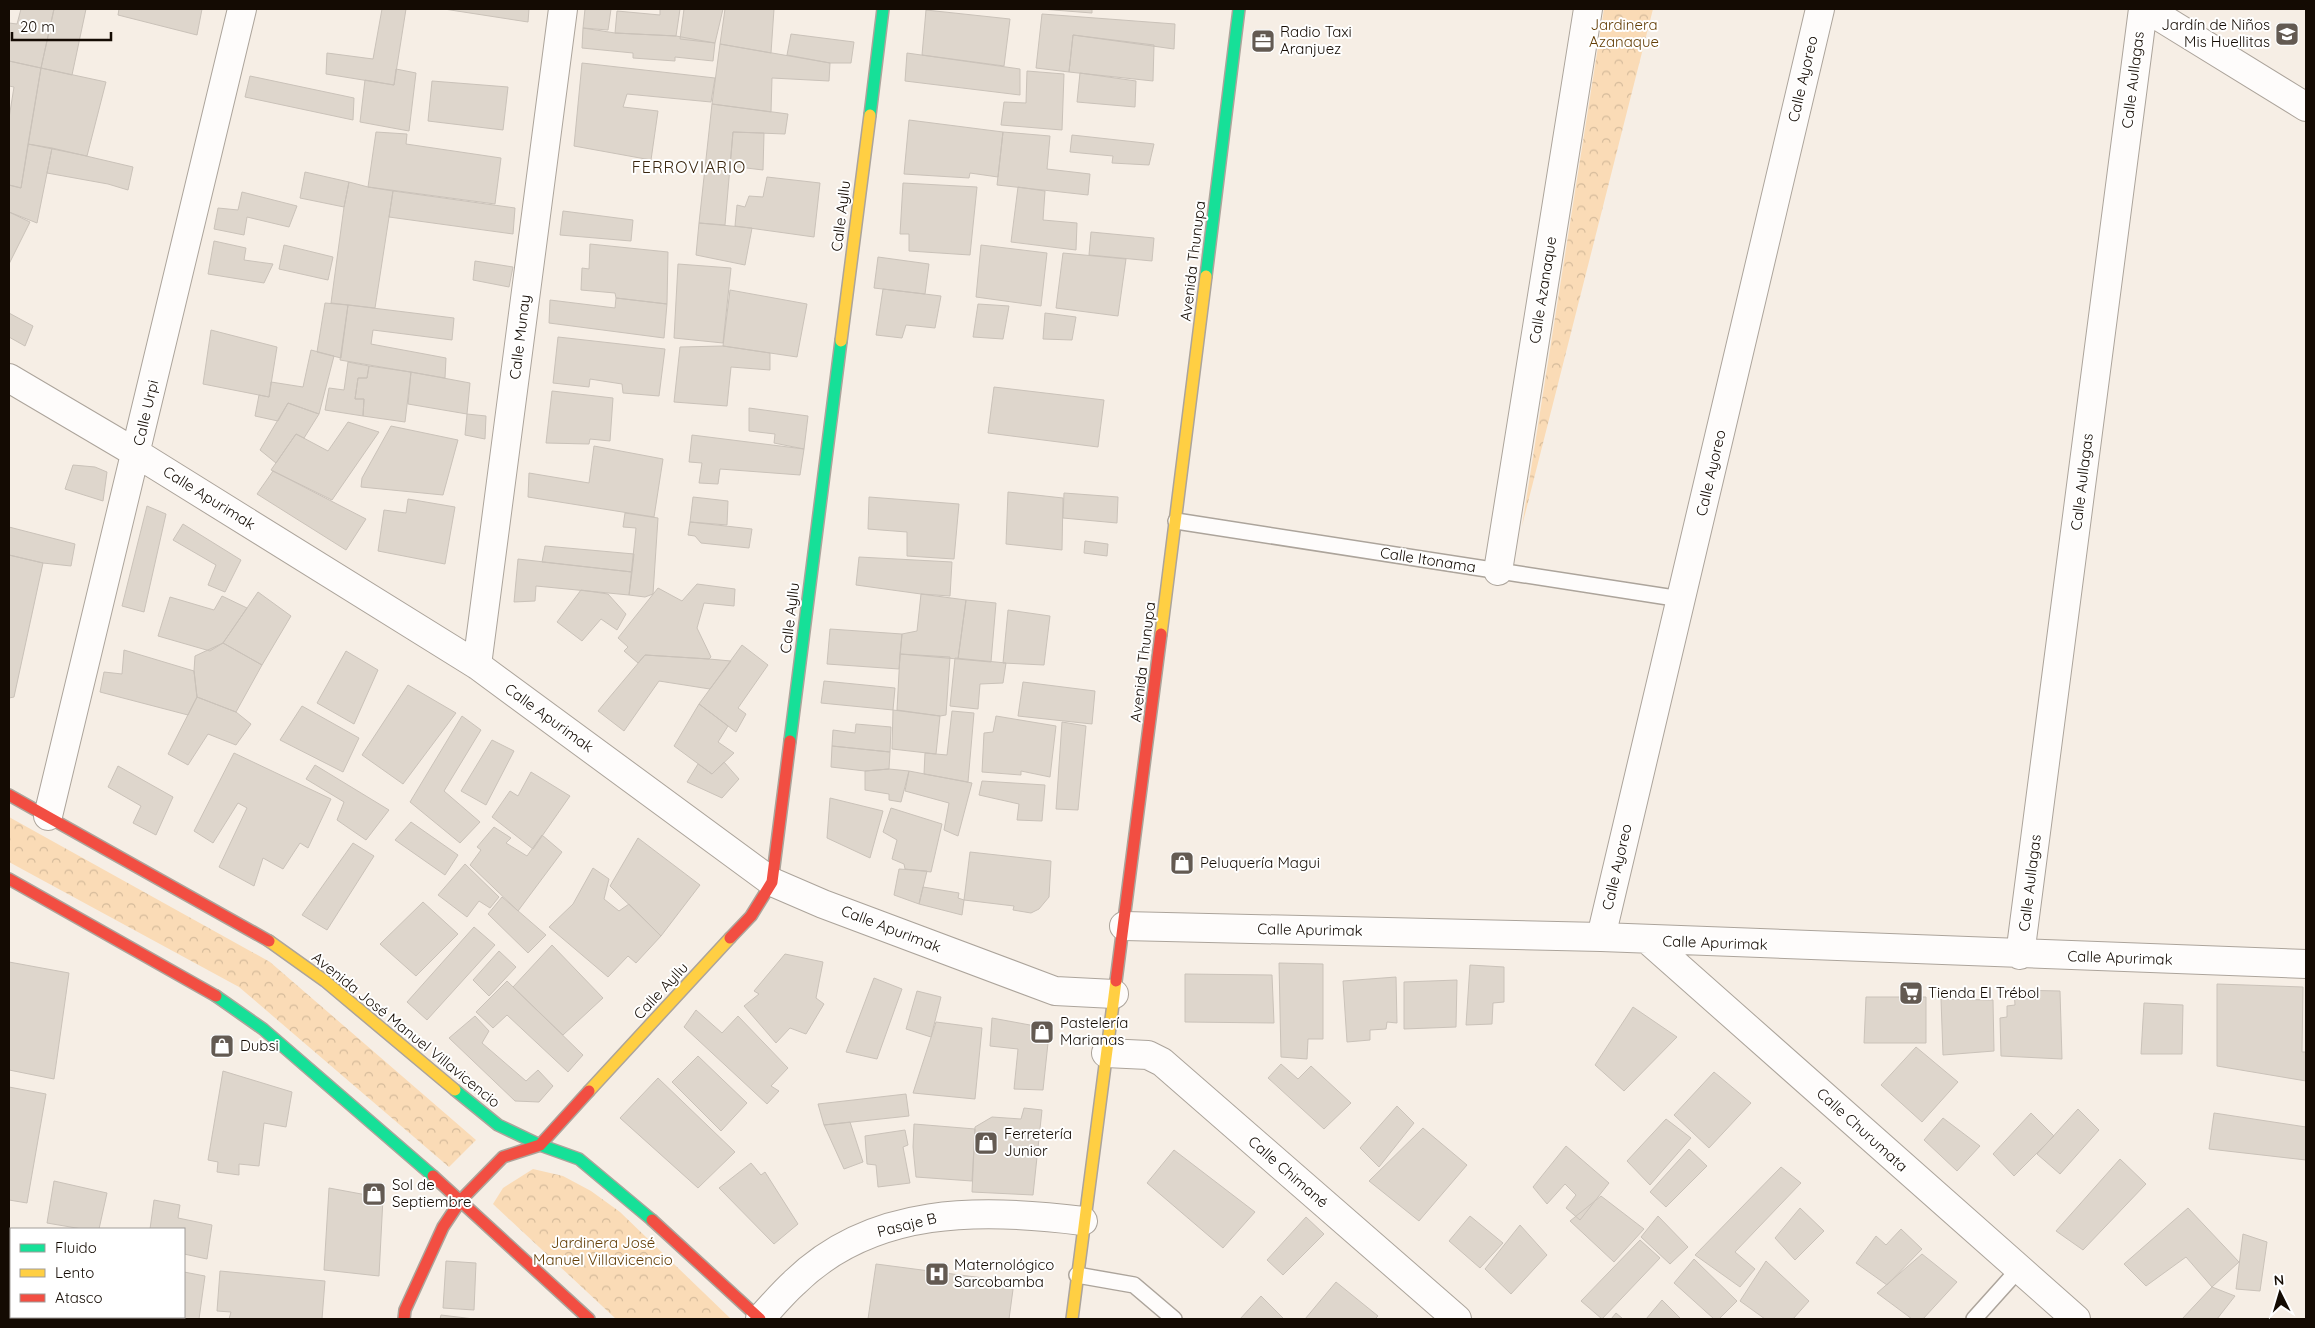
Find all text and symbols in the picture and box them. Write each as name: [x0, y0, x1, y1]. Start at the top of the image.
scale bar: [12, 10, 111, 42]
park label: Jardinera Azanaque: [1589, 15, 1659, 51]
place label: Jardín de Niños Mis Huellitas: [2161, 15, 2270, 51]
text: 20 m: [20, 17, 55, 36]
school or university icon: Jardín de Niños Mis Huellitas: [2274, 21, 2300, 47]
place label: Radio Taxi Aranjuez: [1280, 22, 1352, 58]
office icon: Radio Taxi Aranjuez: [1250, 28, 1276, 54]
street label: Calle Aullagas: [2117, 30, 2148, 130]
street label: Calle Ayoreo: [1783, 34, 1822, 124]
district label: FERROVIARIO: [632, 157, 746, 177]
street label: Calle Ayllu: [827, 179, 854, 253]
street label: Avenida Thunupa: [1176, 200, 1209, 322]
street label: Calle Azanaque: [1525, 235, 1560, 345]
street label: Calle Munay: [505, 293, 534, 380]
street label: Calle Urpi: [129, 378, 162, 448]
street label: Calle Ayoreo: [1691, 428, 1730, 518]
street label: Calle Aullagas: [2066, 432, 2097, 532]
street label: Calle Apurimak: [160, 462, 259, 534]
street label: Calle Itonama: [1379, 543, 1477, 576]
street label: Calle Ayllu: [776, 581, 803, 655]
street label: Avenida Thunupa: [1126, 601, 1159, 723]
street label: Calle Apurimak: [501, 679, 597, 756]
street label: Calle Ayoreo: [1597, 822, 1636, 912]
street label: Calle Aullagas: [2014, 833, 2045, 933]
shop icon: Peluquería Magui: [1169, 850, 1195, 876]
place label: Peluquería Magui: [1200, 853, 1320, 872]
street label: Calle Apurimak: [839, 901, 944, 956]
street label: Calle Apurimak: [1257, 919, 1363, 940]
street label: Calle Apurimak: [1662, 931, 1768, 954]
street label: Calle Apurimak: [2067, 946, 2173, 969]
street label: Avenida José Manuel Villavicencio: [308, 948, 504, 1112]
street label: Calle Ayllu: [629, 958, 692, 1023]
supermarket icon: Tienda El Trébol: [1898, 980, 1924, 1006]
place label: Tienda El Trébol: [1928, 983, 2039, 1002]
place label: Pastelería Marianas: [1060, 1013, 1128, 1049]
shop icon: Pastelería Marianas: [1029, 1019, 1055, 1045]
shop icon: Dubsi: [209, 1033, 235, 1059]
place label: Dubsi: [240, 1036, 279, 1055]
street label: Calle Churumata: [1813, 1084, 1912, 1176]
place label: Ferretería Junior: [1004, 1124, 1072, 1160]
shop icon: Ferretería Junior: [973, 1130, 999, 1156]
street label: Calle Chimané: [1244, 1132, 1332, 1211]
place label: Sol de Septiembre: [392, 1175, 471, 1211]
shop icon: Sol de Septiembre: [361, 1181, 387, 1207]
street label: Pasaje B: [875, 1208, 939, 1241]
legend: [10, 1228, 185, 1318]
park label: Jardinera José Manuel Villavicencio: [533, 1233, 673, 1269]
text: Fluido: [55, 1238, 97, 1257]
place label: Maternológico Sarcobamba: [954, 1255, 1054, 1291]
hospital icon: Maternológico Sarcobamba: [924, 1261, 950, 1287]
text: Lento: [55, 1263, 94, 1282]
north arrow: [2255, 1268, 2305, 1318]
text: N: [2273, 1271, 2285, 1289]
text: Atasco: [55, 1288, 103, 1307]

